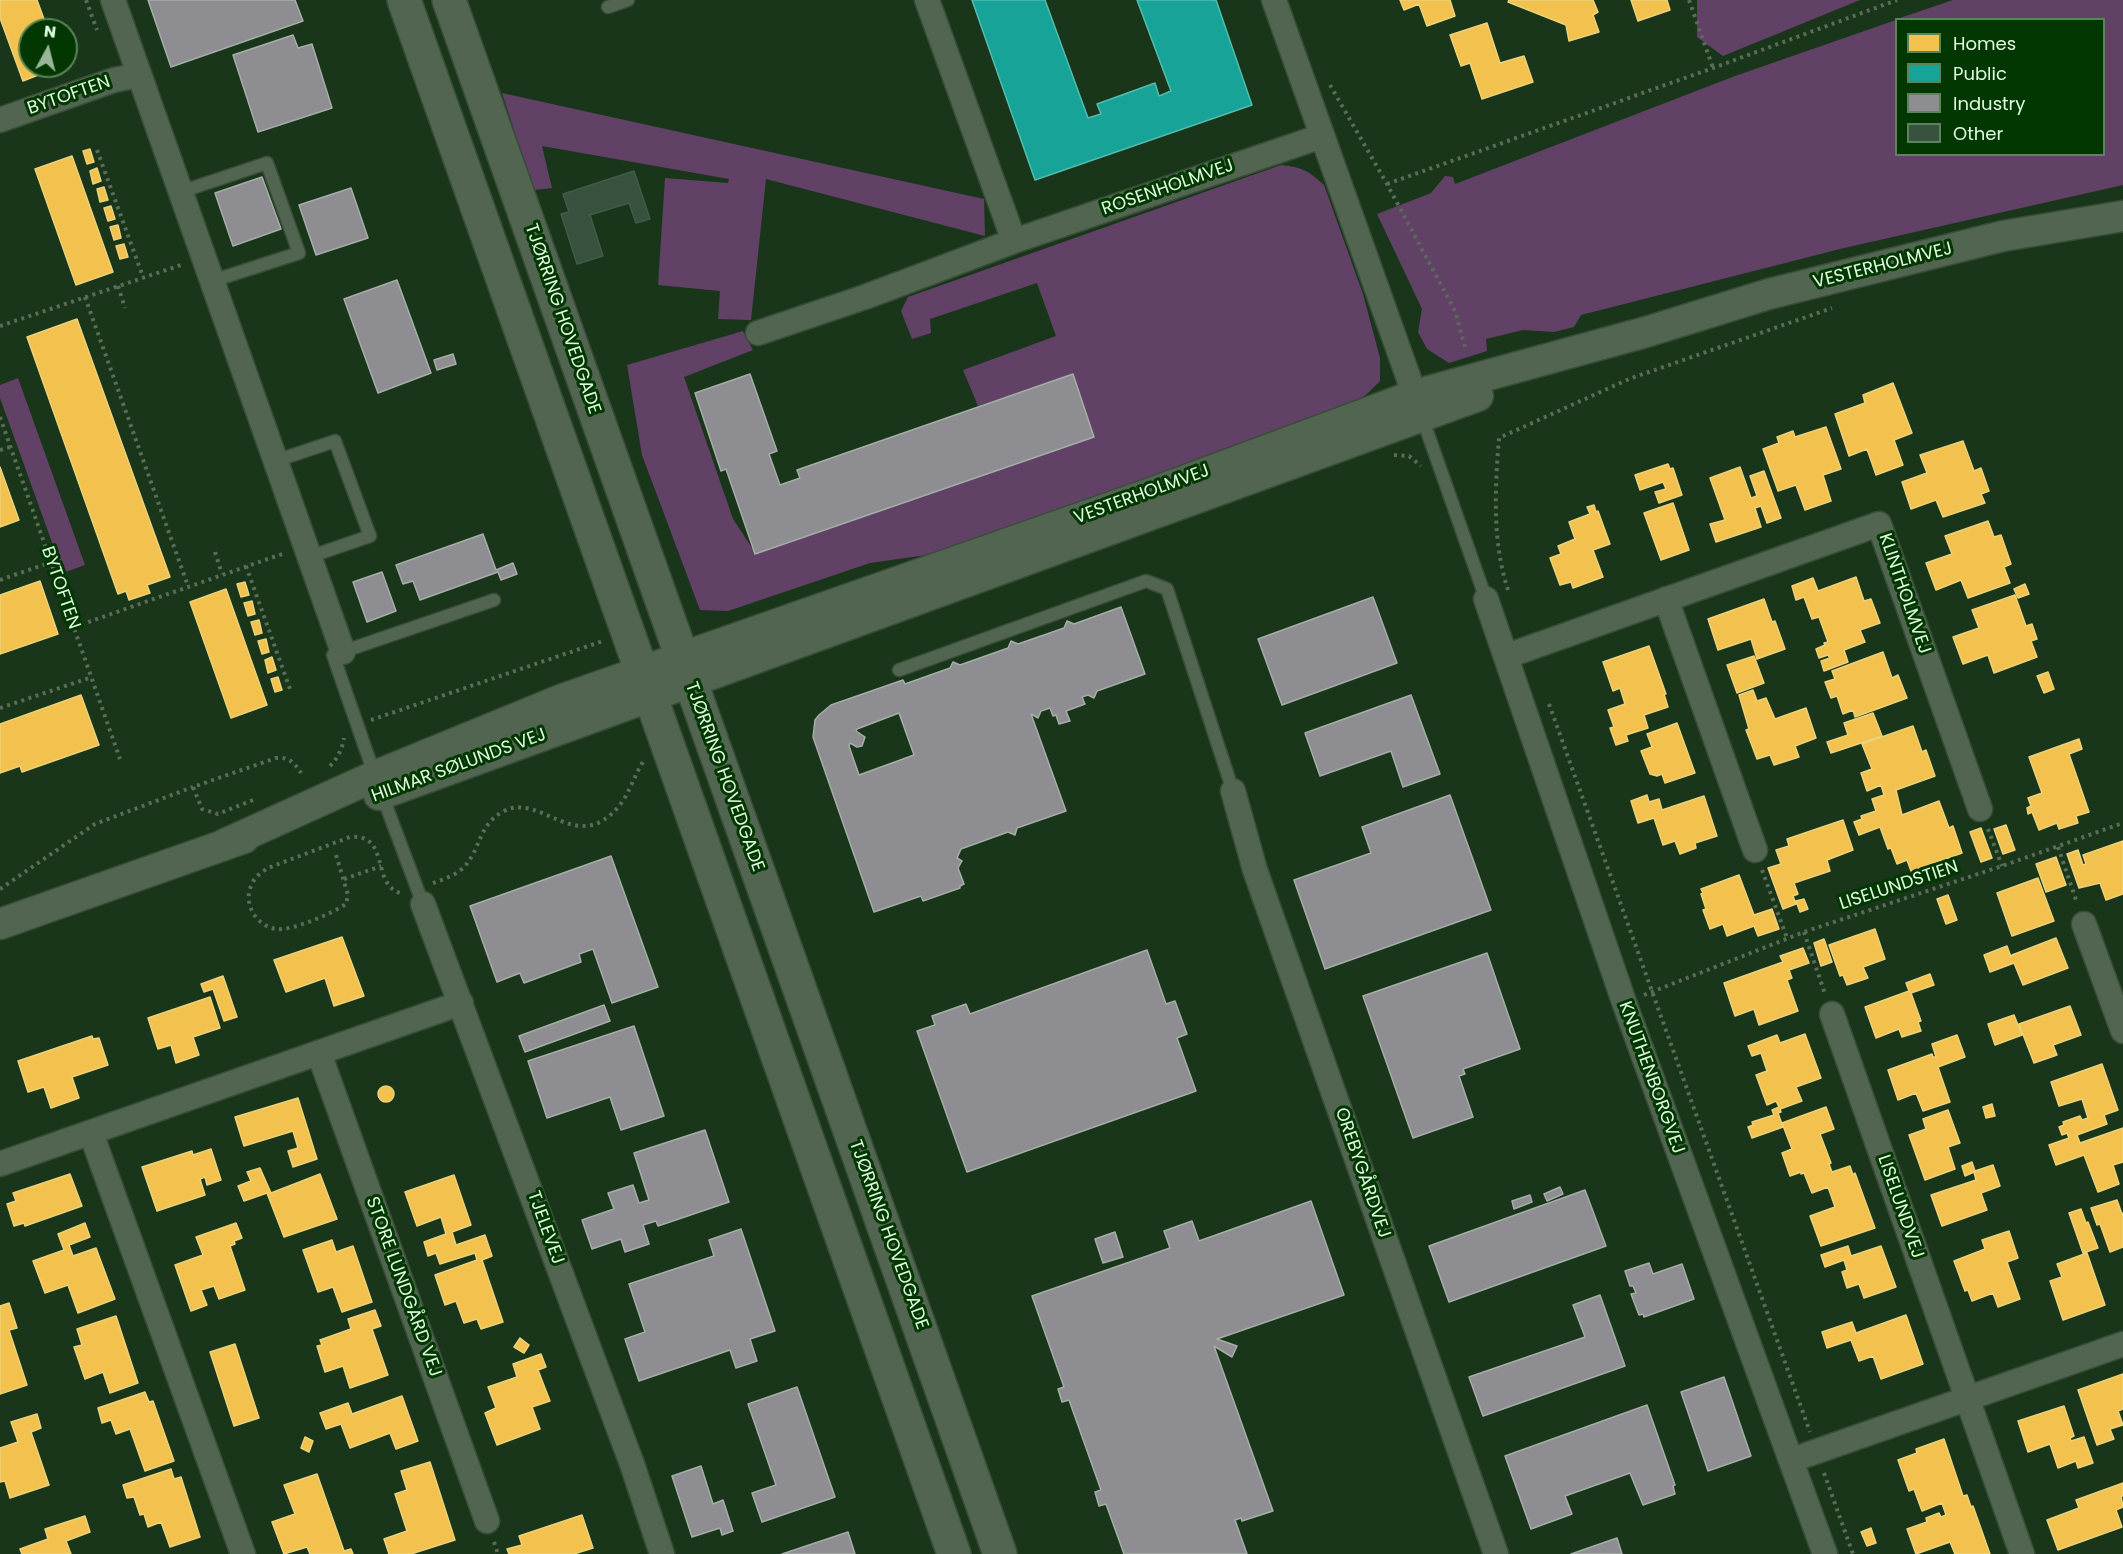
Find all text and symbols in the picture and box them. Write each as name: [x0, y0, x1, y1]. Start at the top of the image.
north arrow: [18, 18, 78, 78]
legend: [1895, 18, 2105, 156]
text: N: [43, 19, 57, 44]
text: Homes: [1953, 31, 2016, 56]
text: Public: [1953, 61, 2007, 86]
street label: BYTOFTEN: [25, 72, 113, 120]
text: Industry: [1953, 91, 2025, 116]
text: Other: [1953, 121, 2003, 146]
street label: ROSENHOLMVEJ: [1099, 155, 1237, 221]
street label: TJØRRING HOVEDGADE: [519, 221, 605, 417]
street label: VESTERHOLMVEJ: [1811, 238, 1955, 294]
street label: VESTERHOLMVEJ: [1071, 460, 1213, 530]
street label: KLINTHOLMVEJ: [1873, 531, 1935, 657]
street label: BYTOFTEN: [36, 544, 84, 632]
street label: TJØRRING HOVEDGADE: [680, 679, 768, 875]
street label: HILMAR SØLUNDS VEJ: [369, 724, 549, 808]
street label: LISELUNDSTIEN: [1837, 857, 1961, 915]
street label: KNUTHENBORGVEJ: [1613, 999, 1689, 1157]
street label: OREBYGÅRDVEJ: [1330, 1105, 1394, 1241]
street label: TJØRRING HOVEDGADE: [844, 1137, 932, 1333]
street label: LISELUNDVEJ: [1872, 1152, 1928, 1262]
street label: TJELEVEJ: [522, 1188, 568, 1268]
street label: STORE LUNDGÅRD VEJ: [360, 1194, 446, 1380]

